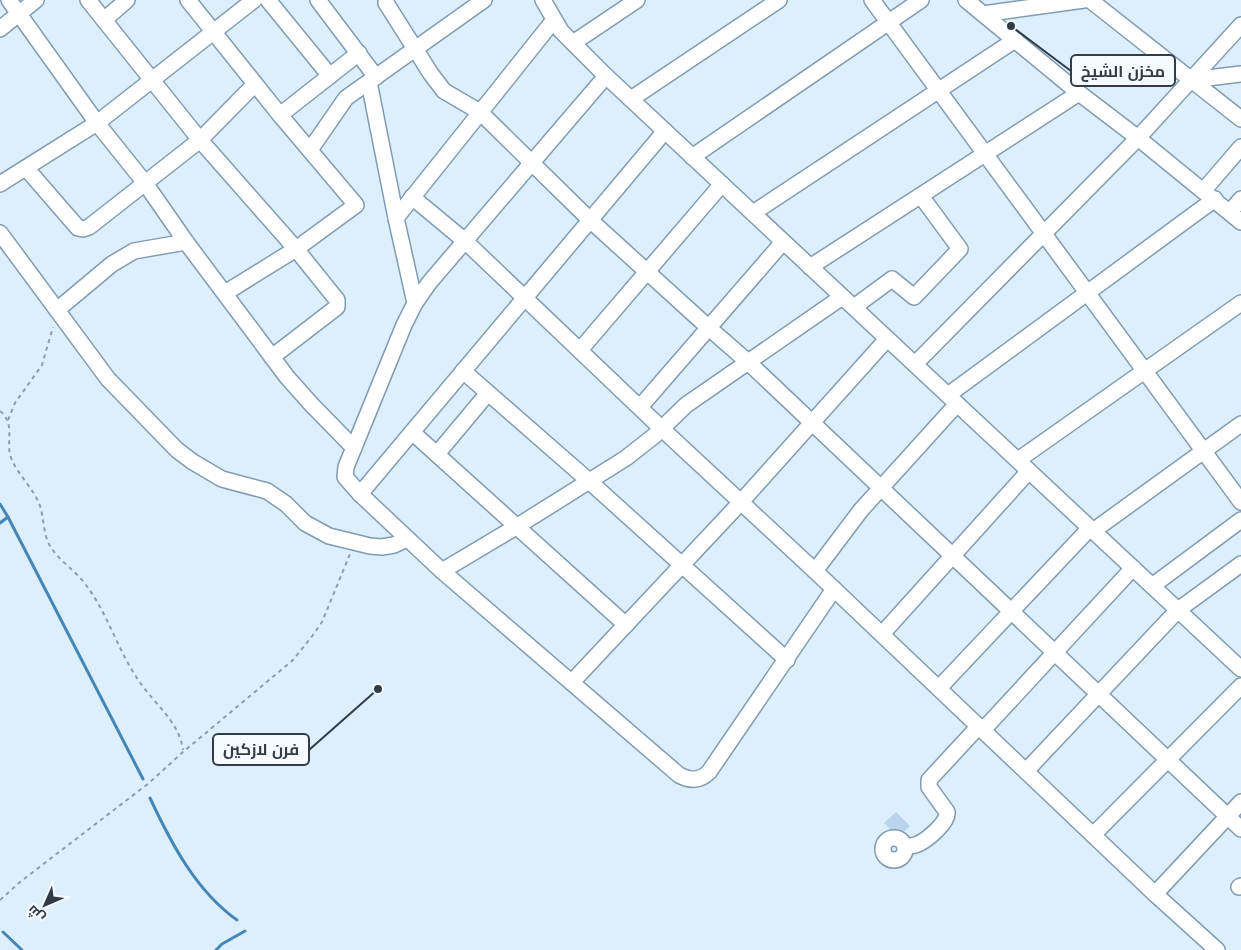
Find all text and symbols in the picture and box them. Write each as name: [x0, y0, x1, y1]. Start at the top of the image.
callout: مخزن الشيخ: [1071, 55, 1175, 86]
text: مخزن الشيخ: [1081, 62, 1165, 82]
callout: فرن لازكين: [213, 734, 309, 765]
text: فرن لازكين: [223, 740, 299, 759]
north arrow: [20, 880, 70, 930]
text: ش: [23, 901, 49, 927]

